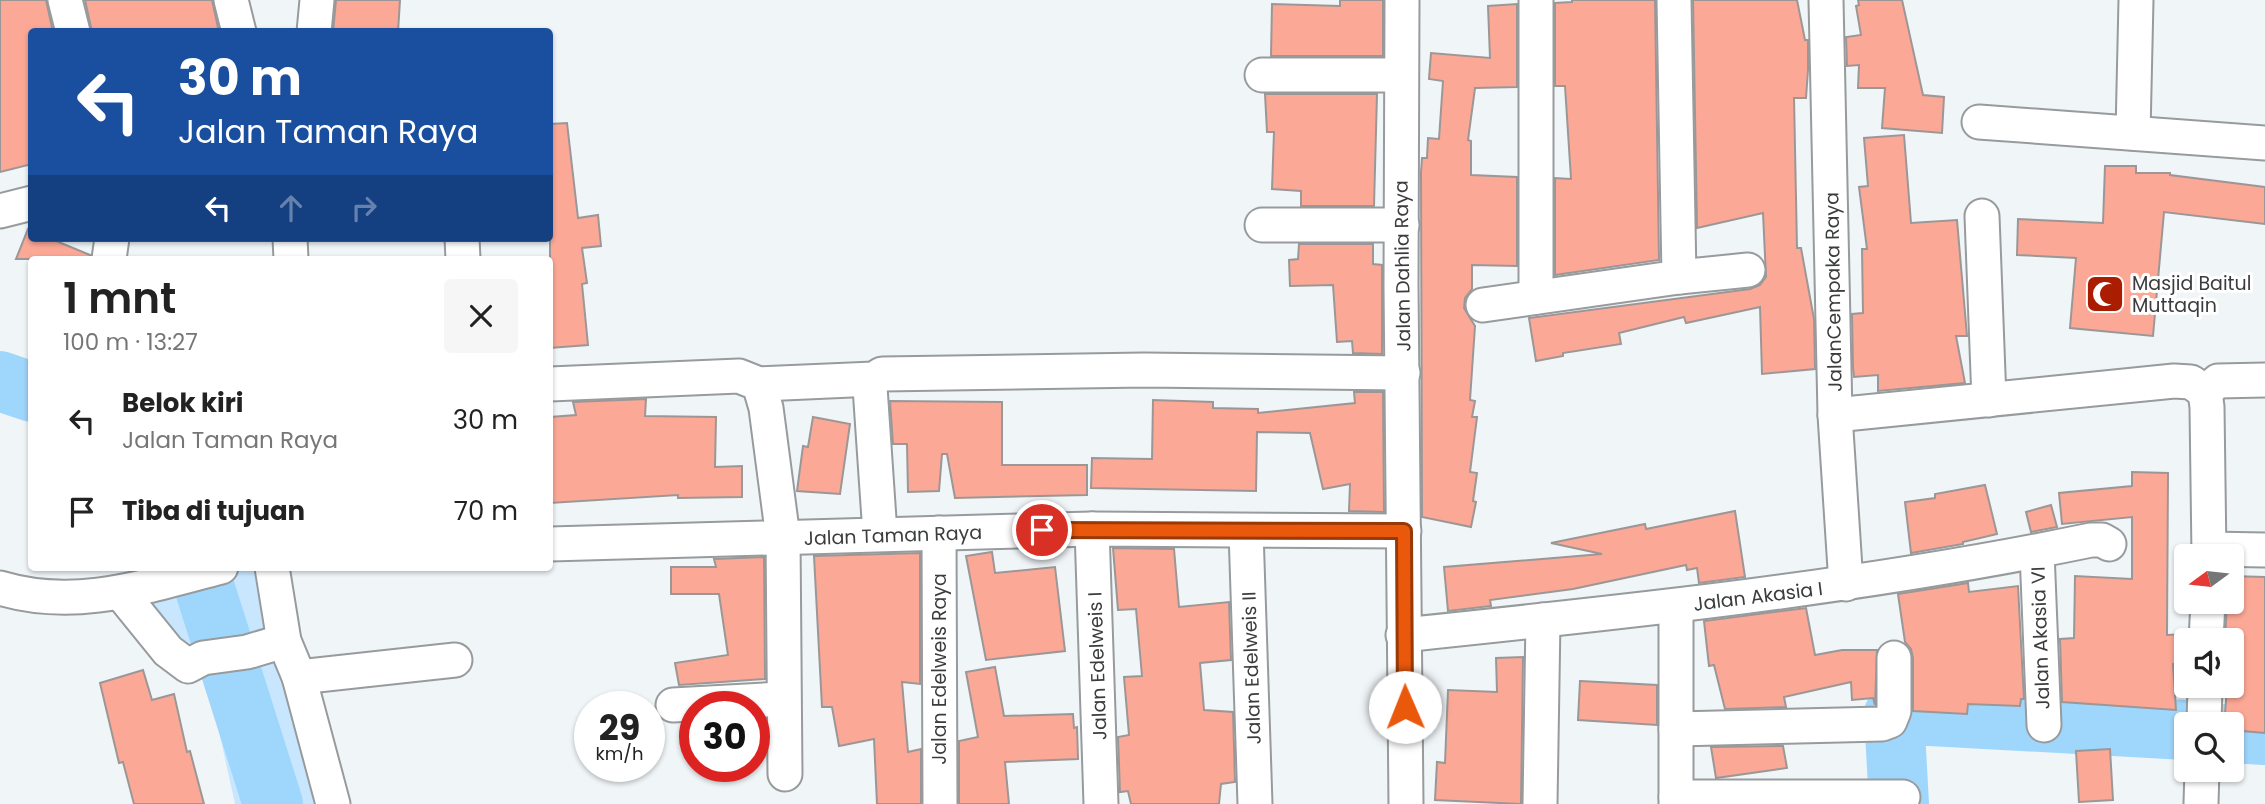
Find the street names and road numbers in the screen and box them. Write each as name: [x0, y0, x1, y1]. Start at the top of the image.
street label: Jalan Dahlia Raya: [1388, 180, 1417, 352]
street label: JalanCempaka Raya: [1818, 192, 1849, 392]
street label: Jalan Taman Raya: [803, 519, 983, 552]
street label: Jalan Akasia VI: [2025, 566, 2056, 710]
street label: Jalan Edelweis Raya: [926, 573, 953, 765]
street label: Jalan Akasia I: [1692, 575, 1824, 618]
street label: Jalan Edelweis I: [1081, 591, 1114, 741]
street label: Jalan Edelweis II: [1235, 591, 1268, 745]

